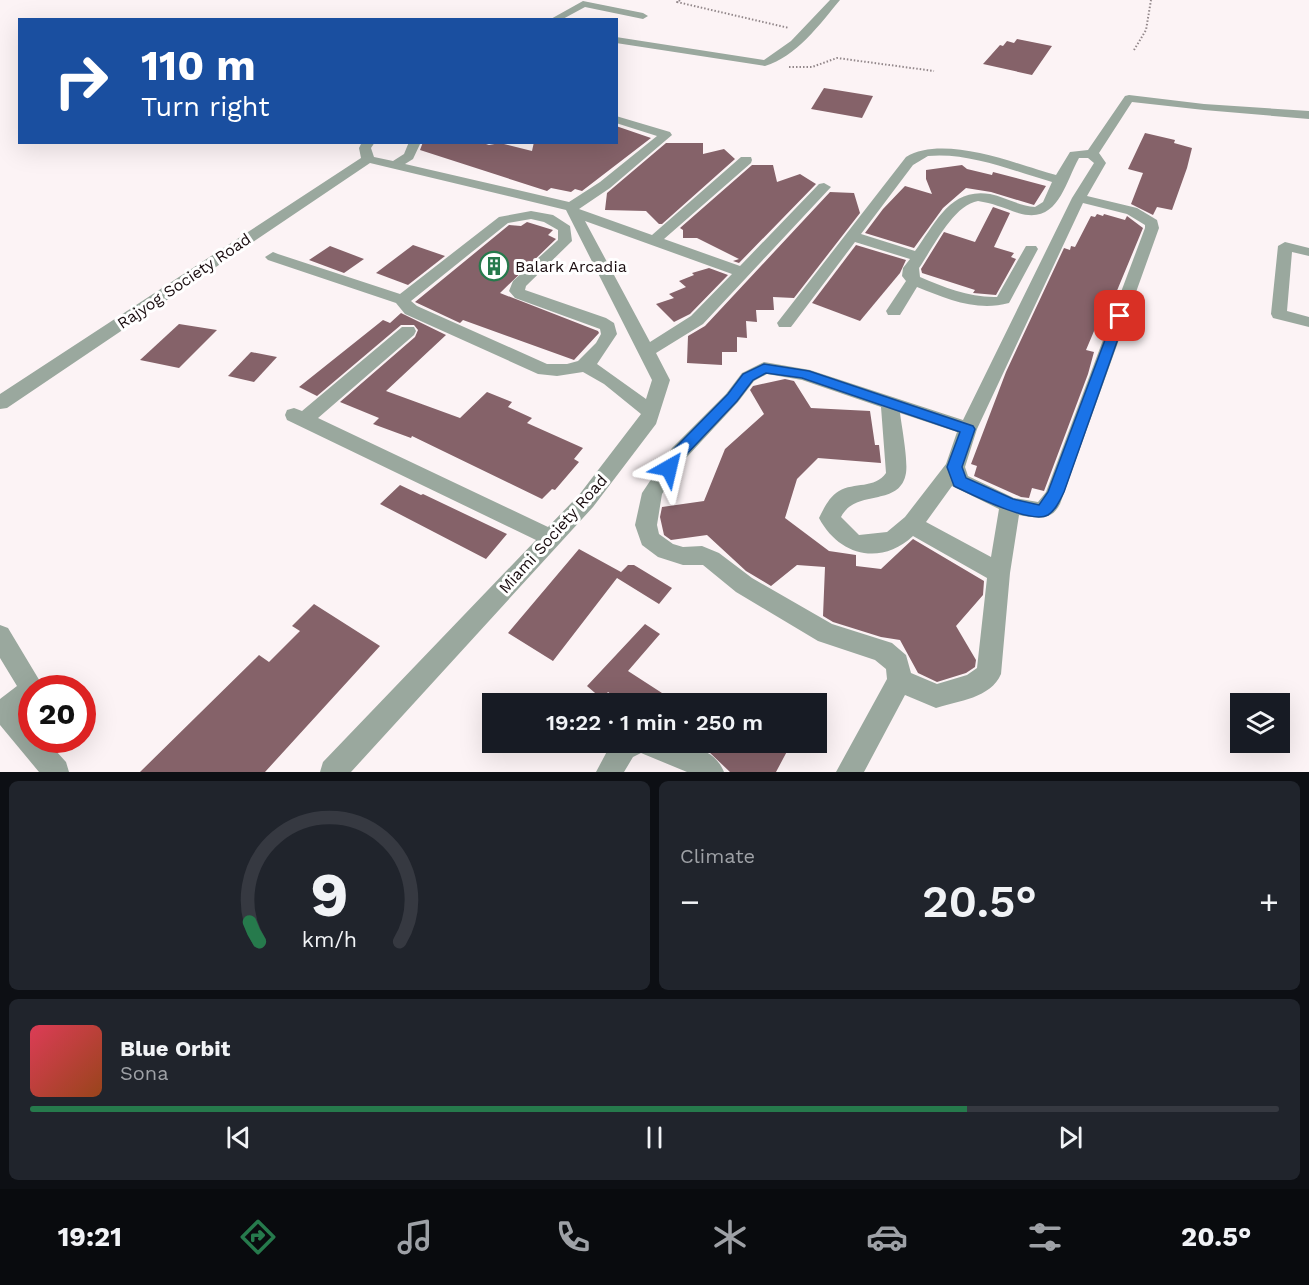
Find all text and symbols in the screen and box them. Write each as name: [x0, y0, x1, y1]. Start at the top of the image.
text: 110 m: [141, 41, 256, 90]
icon: right: [42, 42, 120, 120]
text: Turn right: [141, 91, 270, 123]
street label: Rajyog Society Road: [114, 229, 254, 333]
building icon: Balark Arcadia: [478, 250, 510, 282]
place label: Balark Arcadia: [515, 257, 627, 276]
pin: [1094, 290, 1145, 341]
icon: arrive: [1103, 299, 1136, 332]
position arrow: [637, 436, 701, 500]
street label: Miami Society Road: [495, 471, 611, 597]
speed limit sign: 20: [18, 675, 96, 753]
map controls: [1230, 693, 1290, 753]
button: layers: [1230, 693, 1290, 753]
text: 19:22 · 1 min · 250 m: [546, 710, 763, 735]
text: Climate: [680, 844, 755, 868]
text: 9: [310, 858, 349, 931]
text: 20.5°: [922, 875, 1037, 928]
text: −: [680, 882, 700, 921]
text: +: [1259, 882, 1279, 921]
text: km/h: [302, 928, 357, 953]
text: Blue Orbit: [120, 1036, 230, 1061]
text: Sona: [120, 1061, 169, 1085]
icon: previous: [222, 1121, 255, 1154]
icon: pause: [638, 1121, 671, 1154]
icon: next: [1054, 1121, 1087, 1154]
icon: directions: [237, 1216, 279, 1258]
icon: music: [394, 1216, 436, 1258]
icon: phone: [552, 1216, 594, 1258]
icon: climate: [709, 1216, 751, 1258]
icon: car: [866, 1216, 908, 1258]
icon: filters: [1024, 1216, 1066, 1258]
text: 19:21: [58, 1221, 122, 1253]
text: 20.5°: [1181, 1221, 1251, 1253]

